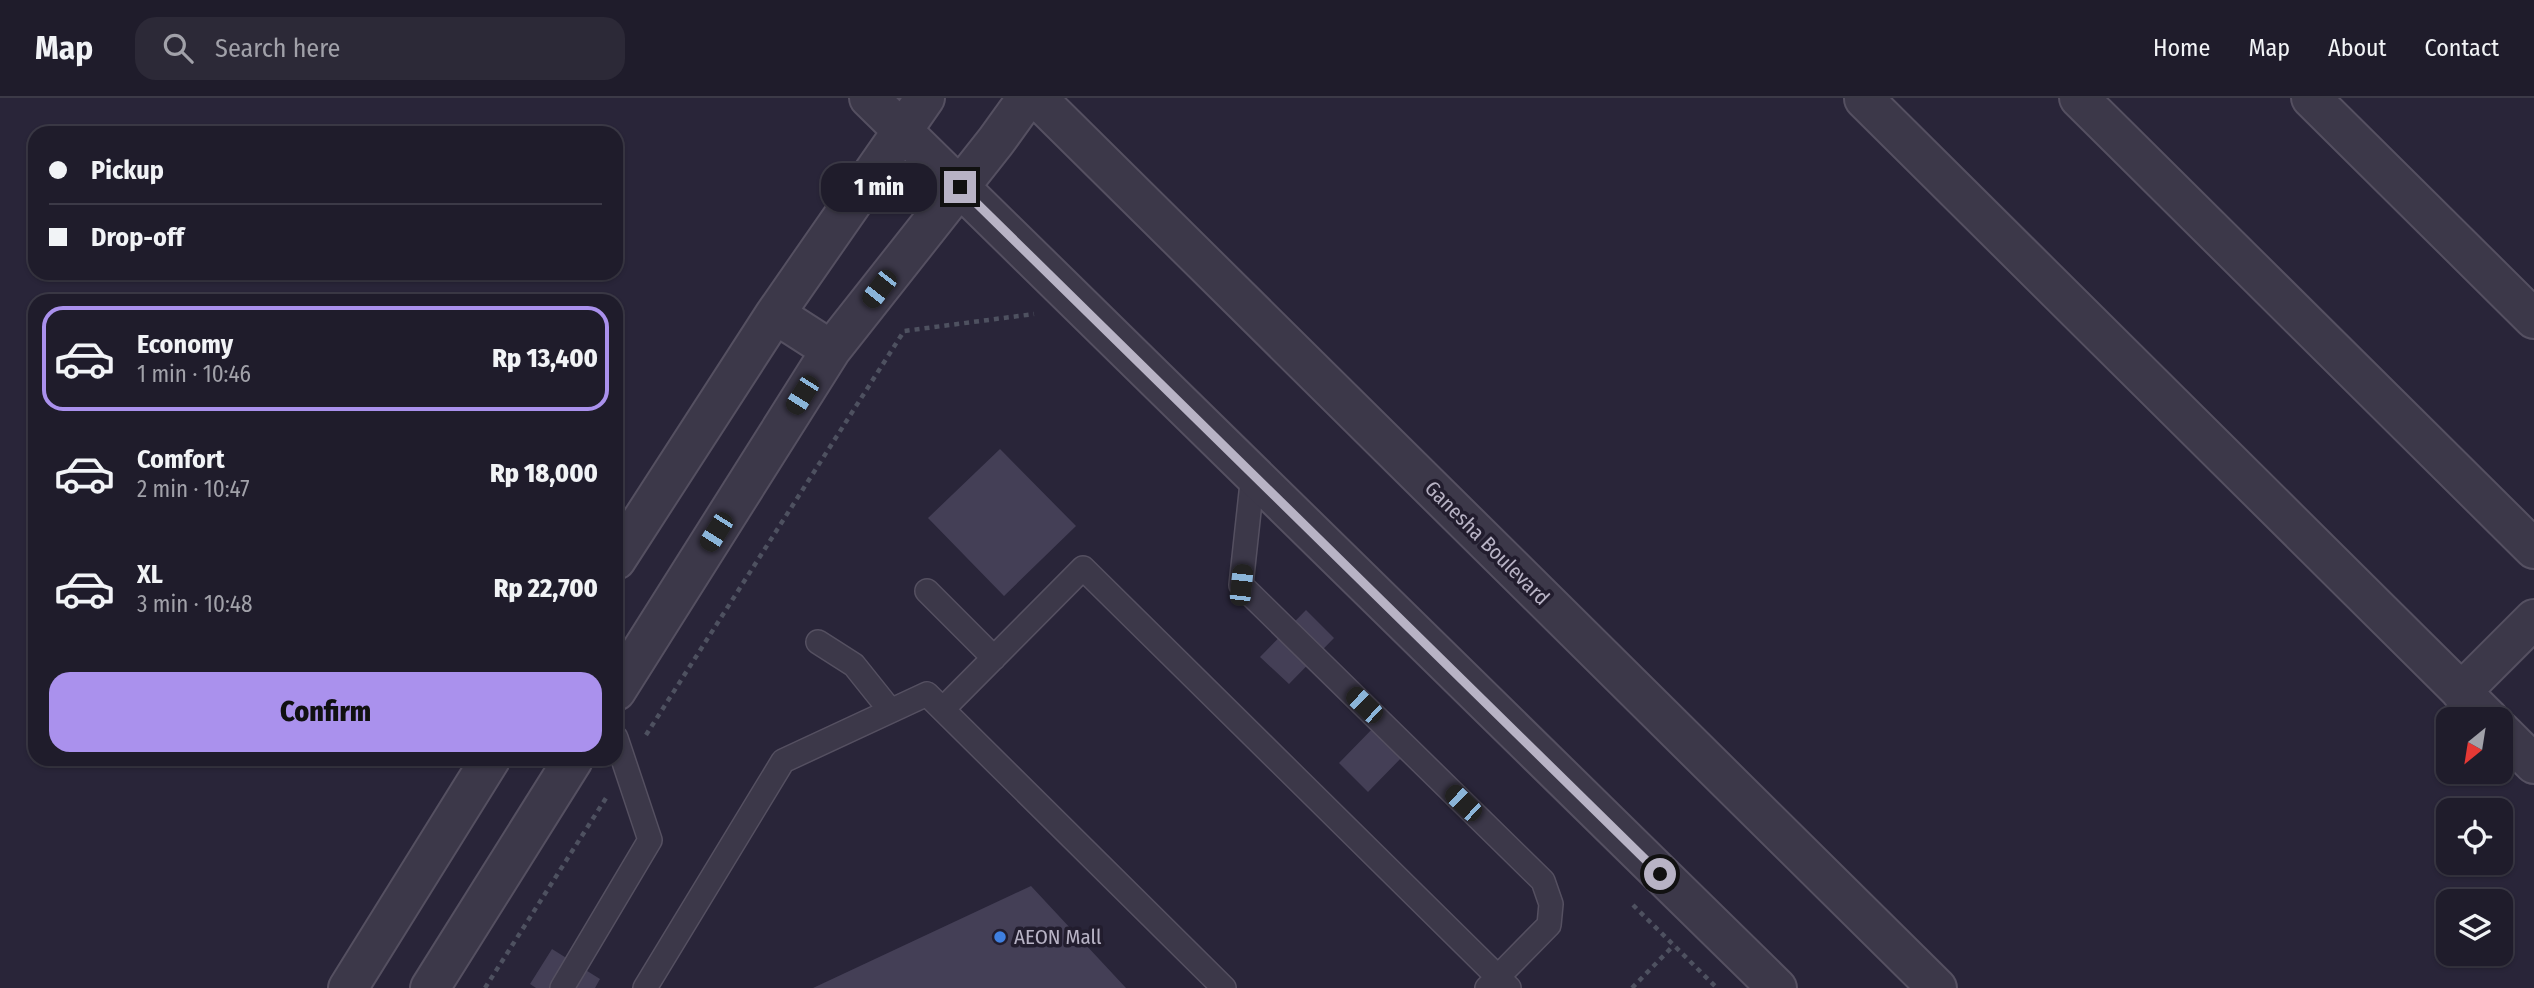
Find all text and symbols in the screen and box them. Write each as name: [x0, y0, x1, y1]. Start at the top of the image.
search box: [135, 17, 625, 80]
text: Map: [35, 28, 93, 68]
icon: search: [159, 29, 197, 67]
text: Search here: [215, 33, 340, 64]
text: Home: [2153, 34, 2210, 62]
text: Map: [2248, 34, 2290, 62]
text: About: [2328, 34, 2386, 62]
text: Contact: [2424, 34, 2499, 62]
text: Pickup: [91, 155, 164, 186]
callout: 1 min: [820, 162, 936, 212]
route end: [944, 171, 976, 203]
text: 1 min: [854, 173, 904, 201]
text: Drop-off: [91, 222, 184, 253]
car: [858, 266, 901, 312]
icon: car: [53, 327, 116, 390]
text: Economy: [137, 329, 233, 360]
text: Rp 13,400: [492, 343, 598, 374]
text: 1 min · 10:46: [137, 360, 251, 388]
car: [782, 372, 823, 418]
icon: car: [53, 442, 116, 505]
text: Comfort: [137, 444, 225, 475]
text: Rp 18,000: [490, 458, 598, 489]
text: 2 min · 10:47: [137, 475, 250, 503]
street label: Ganesha Boulevard: [1419, 475, 1555, 611]
car: [696, 509, 737, 555]
icon: car: [53, 557, 116, 620]
text: XL: [137, 559, 163, 590]
car: [1229, 563, 1254, 607]
text: Rp 22,700: [494, 573, 598, 604]
text: 3 min · 10:48: [137, 590, 252, 618]
button: Confirm: [49, 672, 602, 752]
car: [1342, 683, 1387, 727]
north arrow: [2436, 707, 2513, 784]
map controls: [2436, 707, 2513, 966]
car: [1441, 781, 1486, 825]
button: locate: [2436, 798, 2513, 875]
route start: [1644, 858, 1676, 890]
button: layers: [2436, 889, 2513, 966]
place label: AEON Mall: [1014, 924, 1102, 950]
marker: AEON Mall: [992, 929, 1008, 945]

